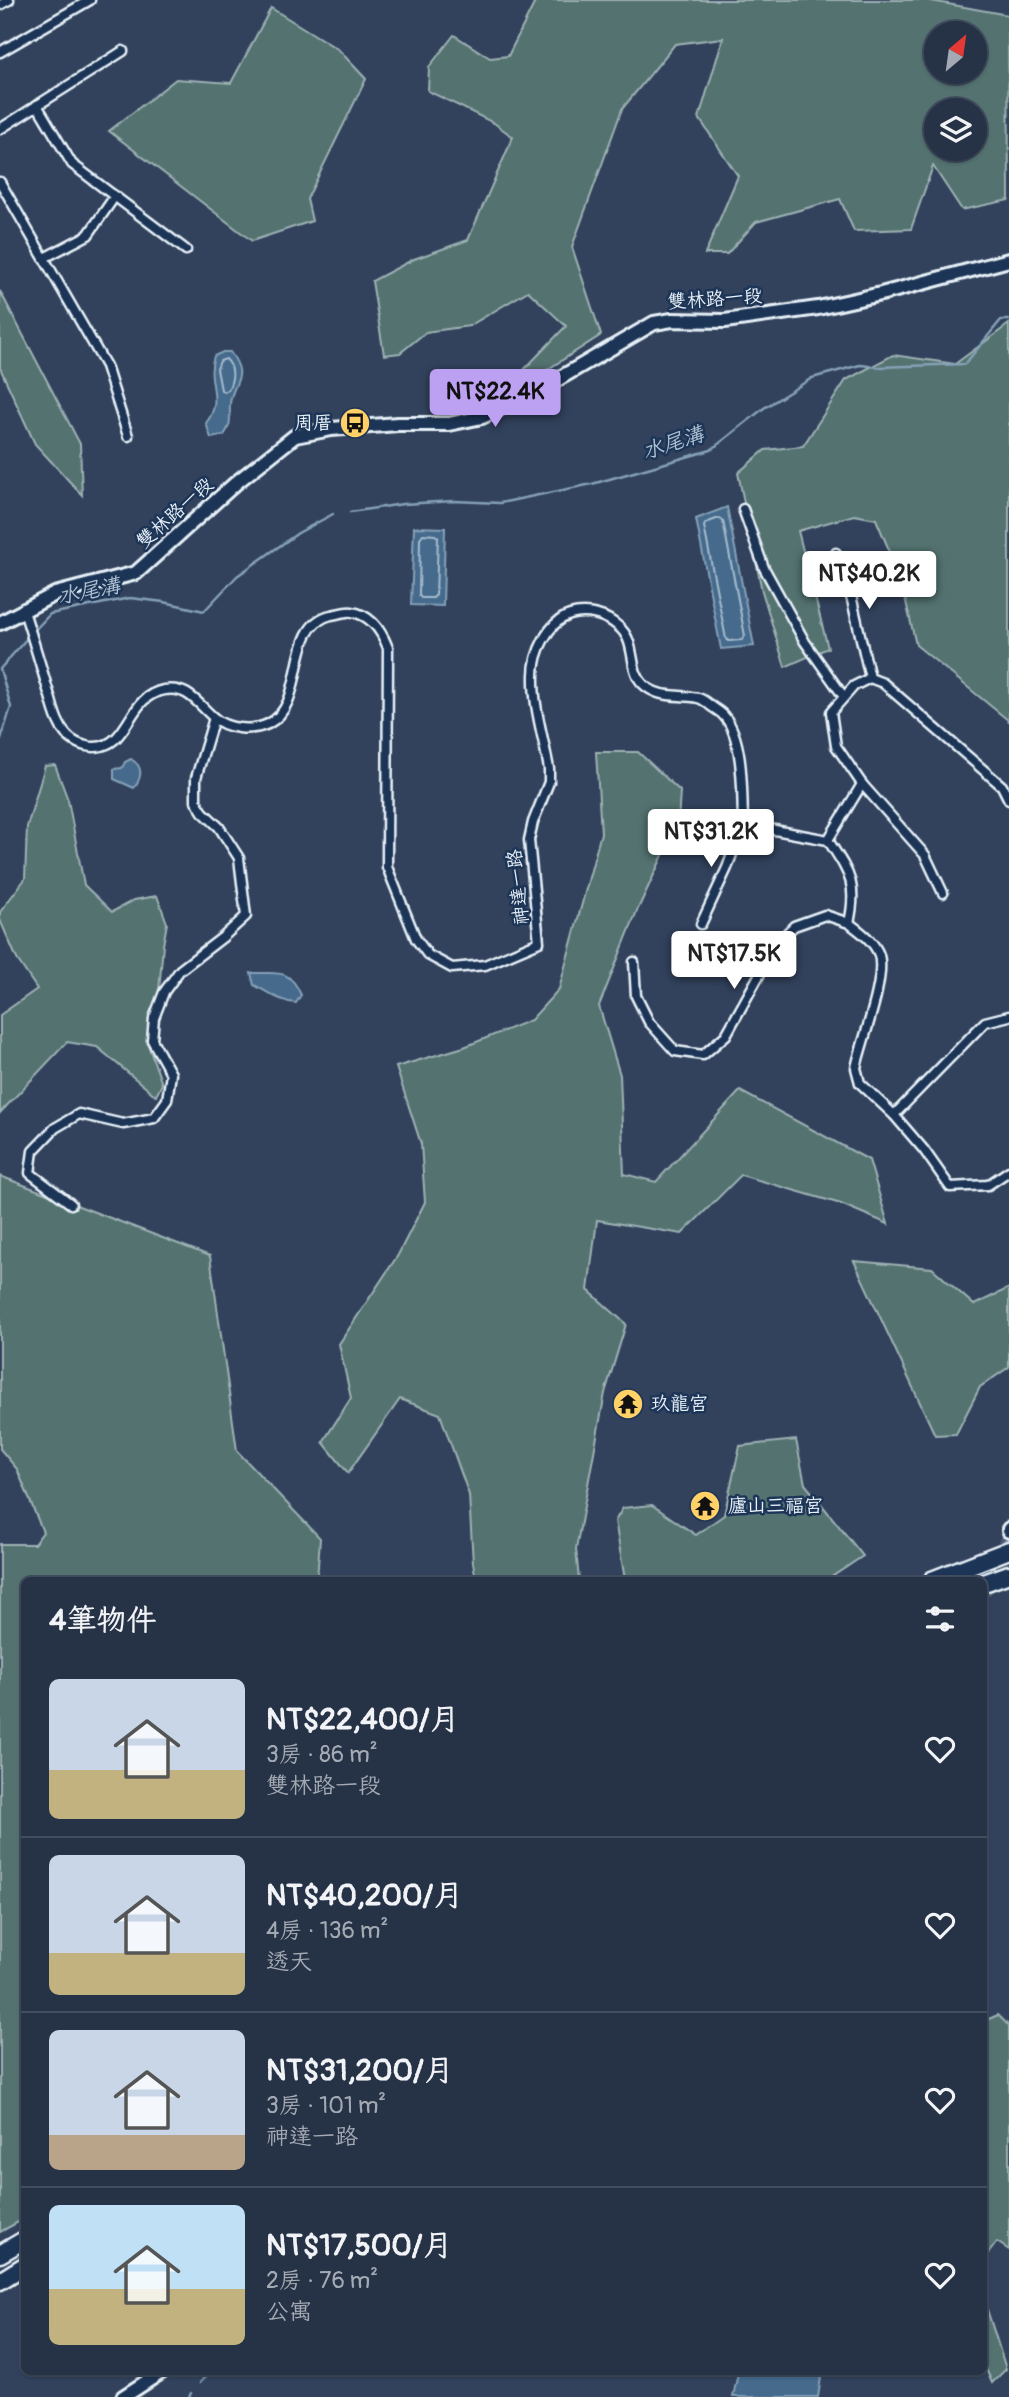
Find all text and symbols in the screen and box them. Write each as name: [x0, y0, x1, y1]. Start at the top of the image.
north arrow: [924, 21, 987, 84]
map controls: [924, 21, 987, 161]
button: layers: [924, 98, 987, 161]
street label: 雙林路一段: [667, 284, 763, 314]
pin: NT$22.4K: [423, 370, 567, 429]
text: NT$22.4K: [446, 377, 544, 406]
bus stop icon: 周厝: [338, 406, 372, 440]
place label: 周厝: [294, 411, 332, 435]
water label: 水尾溝: [639, 420, 709, 466]
street label: 雙林路一段: [132, 472, 218, 554]
pin: NT$40.2K: [797, 552, 941, 611]
text: NT$40.2K: [818, 559, 920, 588]
water label: 水尾溝: [56, 571, 124, 610]
pin: NT$31.2K: [639, 810, 783, 869]
text: NT$31.2K: [664, 817, 758, 846]
street label: 神達一路: [502, 848, 534, 926]
pin: NT$17.5K: [662, 932, 806, 991]
text: NT$17.5K: [687, 939, 781, 968]
temple icon: 玖龍宮: [611, 1387, 645, 1421]
place label: 玖龍宮: [651, 1392, 708, 1416]
temple icon: 廬山三福宫: [688, 1489, 722, 1523]
place label: 廬山三福宫: [728, 1494, 823, 1518]
icon: filters: [921, 1600, 959, 1638]
text: 4筆物件: [49, 1602, 156, 1639]
text: NT$22,400/月: [266, 1701, 460, 1738]
icon: home: [105, 1707, 189, 1791]
icon: heart: [921, 1730, 959, 1768]
text: 3房 · 86 m²: [266, 1740, 378, 1769]
text: 雙林路一段: [266, 1771, 381, 1800]
text: NT$40,200/月: [266, 1877, 463, 1914]
icon: home: [105, 1883, 189, 1967]
icon: heart: [921, 1906, 959, 1944]
text: 4房 · 136 m²: [266, 1916, 388, 1945]
text: 透天: [266, 1947, 312, 1976]
text: NT$31,200/月: [266, 2052, 454, 2089]
icon: home: [105, 2058, 189, 2142]
icon: heart: [921, 2081, 959, 2119]
text: 3房 · 101 m²: [266, 2091, 386, 2120]
text: 神達一路: [266, 2122, 358, 2151]
text: NT$17,500/月: [266, 2227, 452, 2264]
icon: home: [105, 2233, 189, 2317]
icon: heart: [921, 2256, 959, 2294]
text: 2房 · 76 m²: [266, 2266, 378, 2295]
text: 公寓: [266, 2297, 312, 2326]

